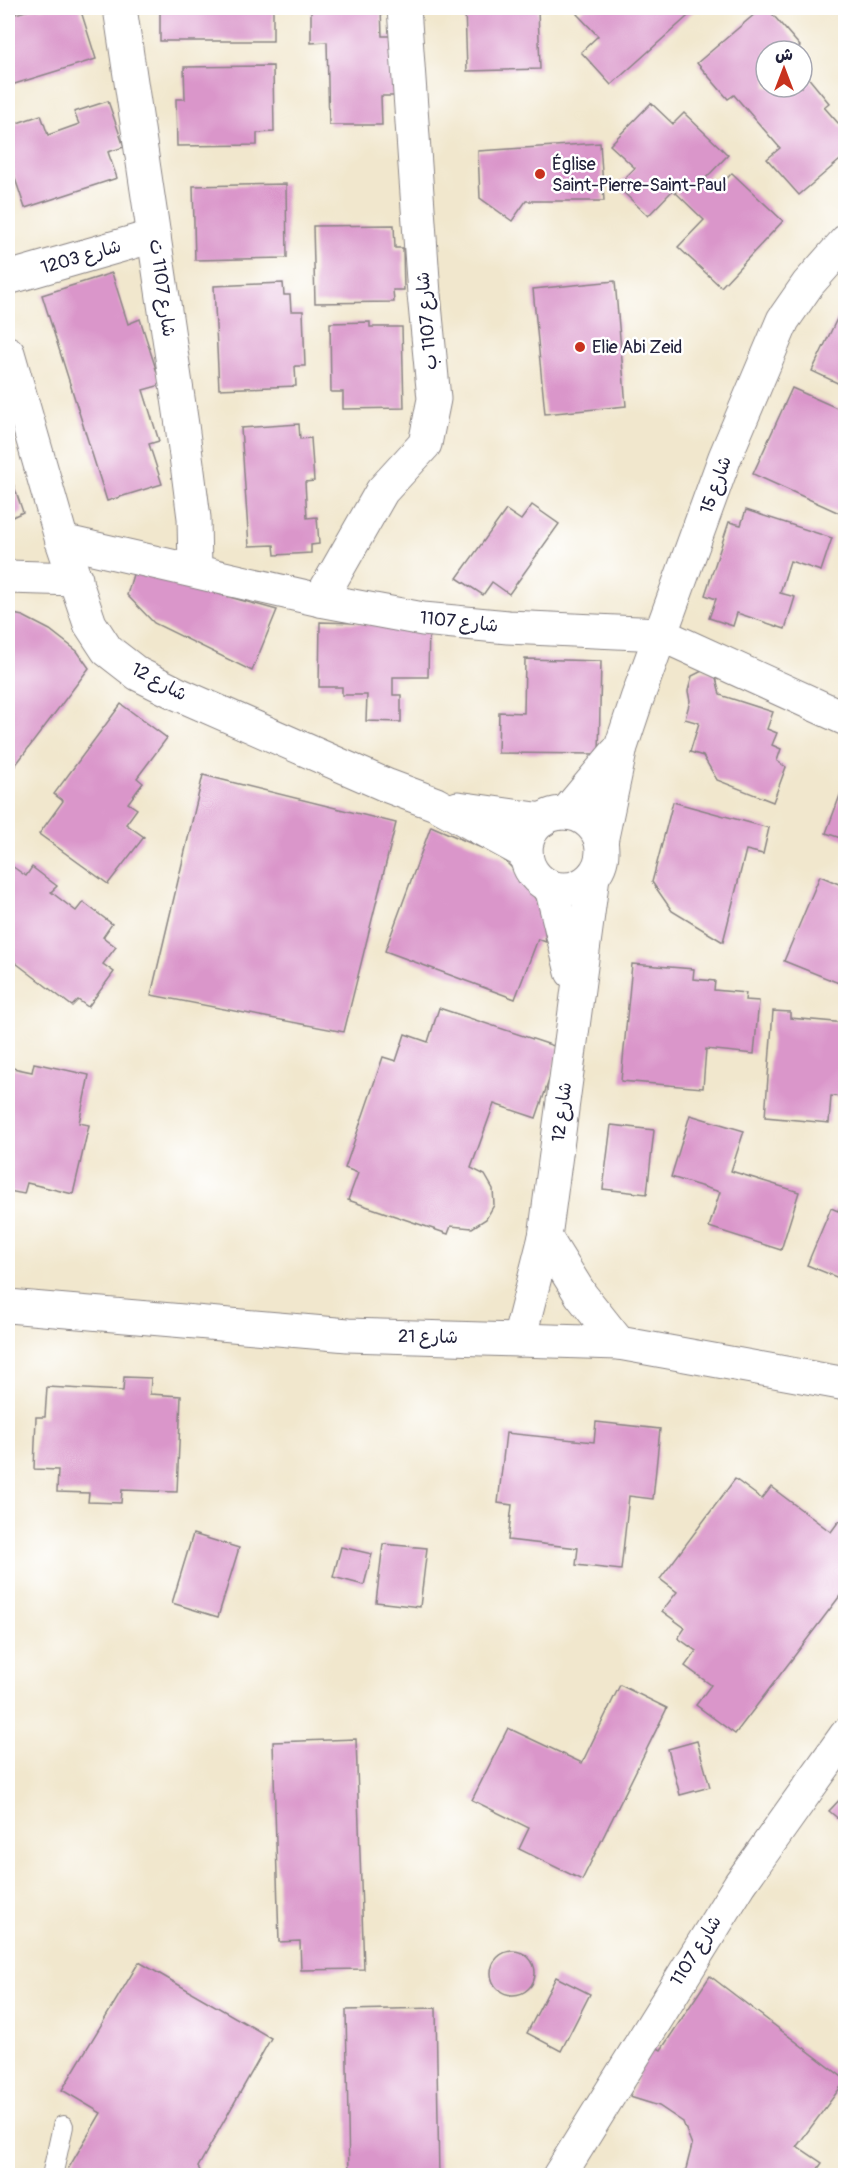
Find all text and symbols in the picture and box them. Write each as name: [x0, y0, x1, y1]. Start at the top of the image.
north arrow: [754, 39, 814, 99]
text: ش: [775, 45, 793, 65]
place label: Église Saint-Pierre-Saint-Paul: [552, 153, 727, 197]
marker: Église Saint-Pierre-Saint-Paul: [533, 167, 547, 181]
street label: شارع 1203: [38, 235, 124, 279]
street label: شارع 1107 ت: [144, 238, 180, 338]
street label: شارع 1107 ب: [411, 271, 443, 371]
place label: Elie Abi Zeid: [592, 336, 682, 359]
marker: Elie Abi Zeid: [573, 340, 587, 354]
street label: شارع 15: [695, 453, 737, 517]
street label: شارع 1107: [419, 606, 499, 638]
street label: شارع 12: [127, 658, 191, 706]
street label: شارع 12: [547, 1081, 577, 1143]
street label: شارع 21: [398, 1325, 458, 1349]
street label: شارع 1107: [665, 1912, 727, 1990]

